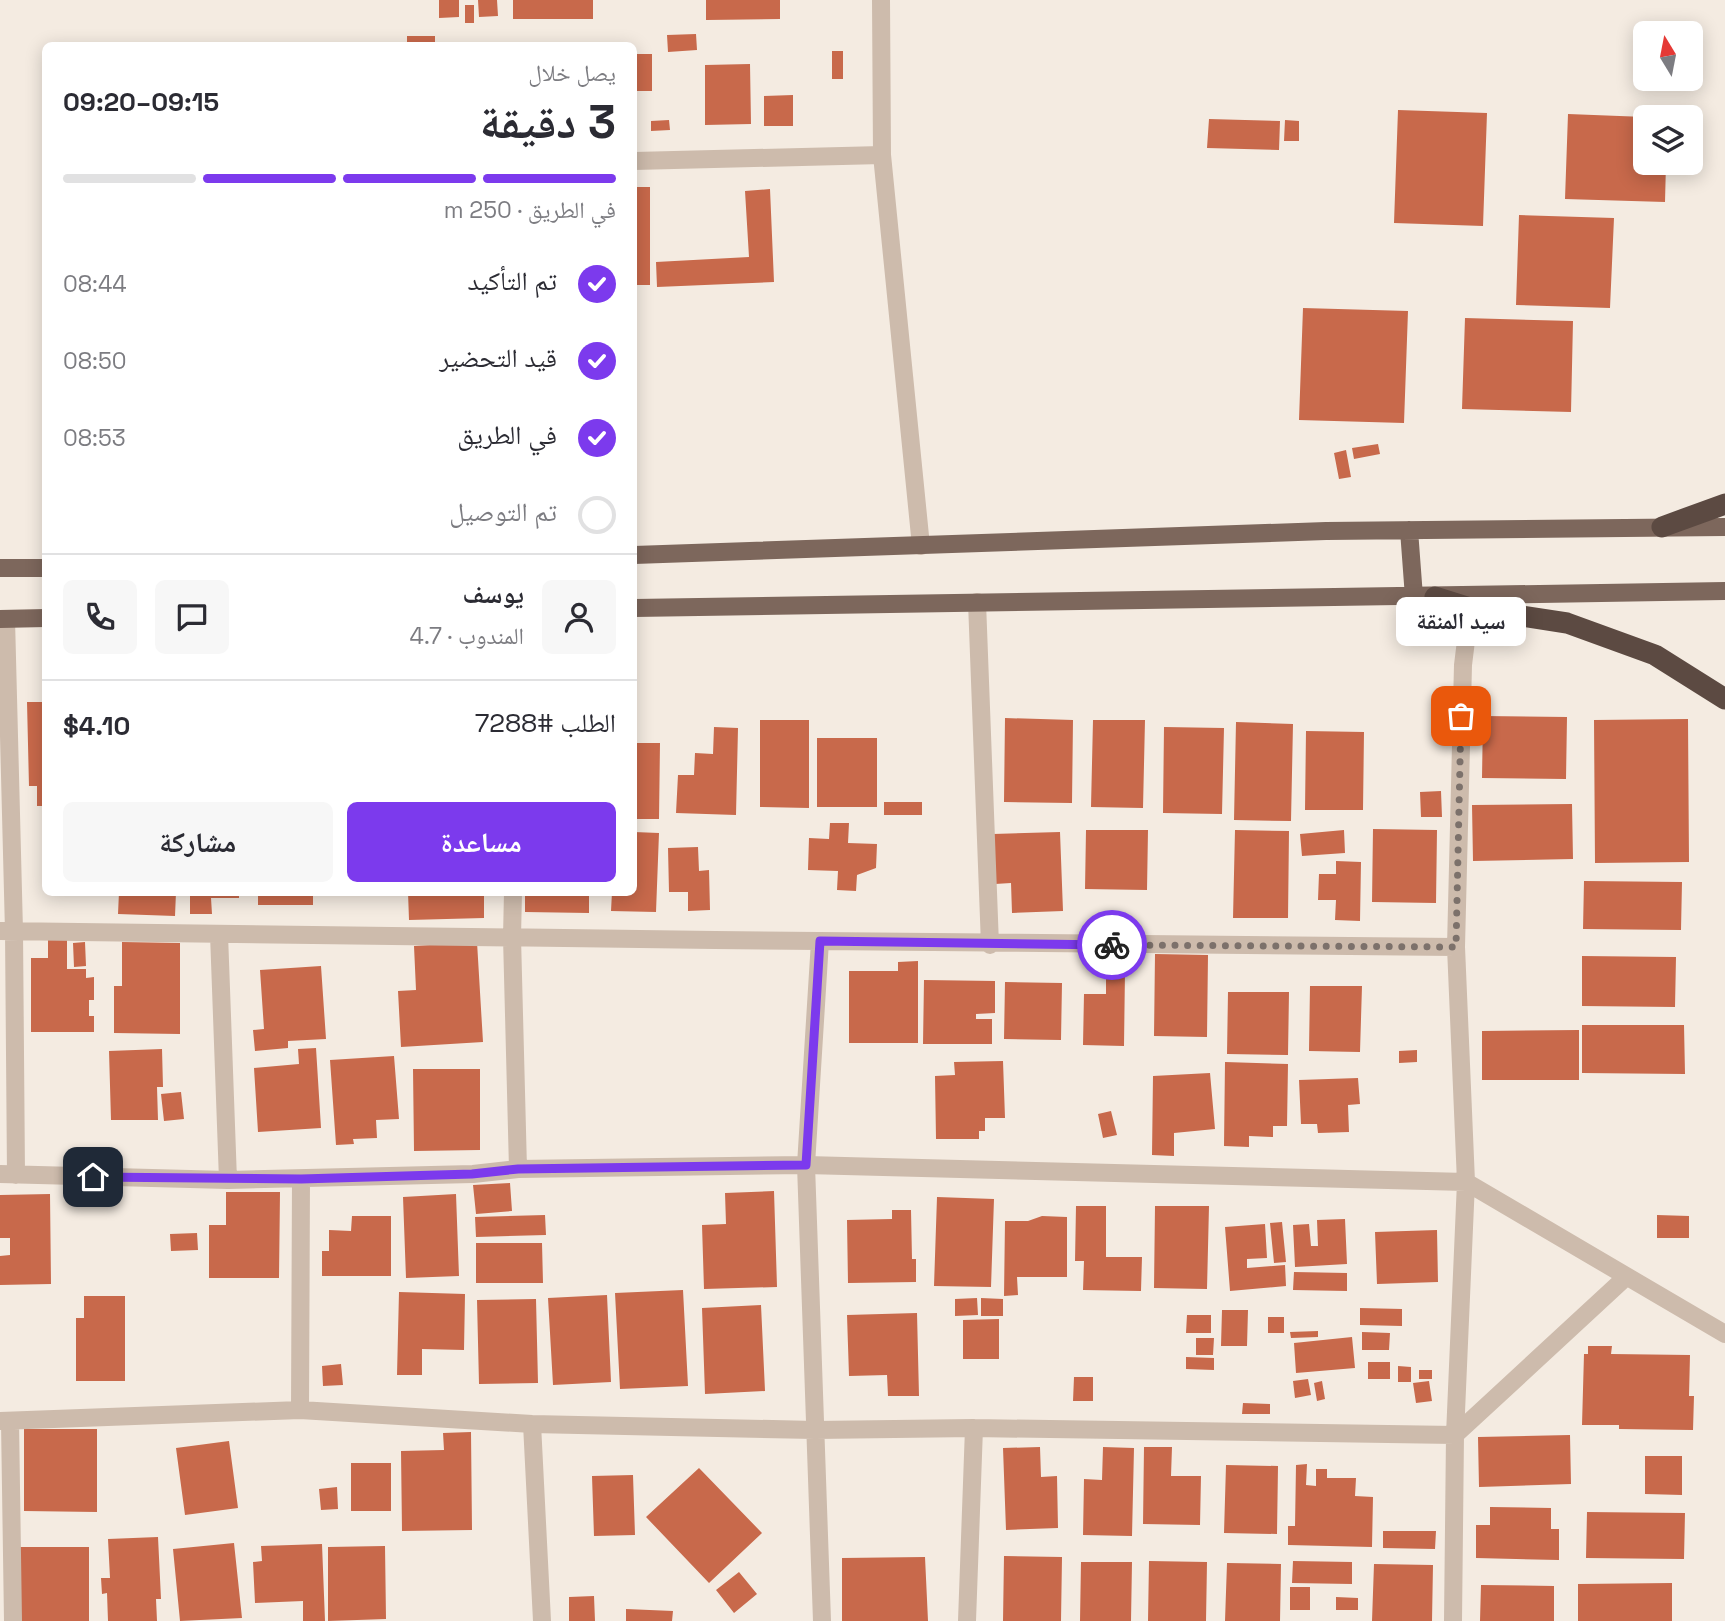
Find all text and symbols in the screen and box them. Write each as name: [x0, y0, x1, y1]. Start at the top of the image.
north arrow: [1633, 21, 1703, 91]
map controls: [1633, 21, 1703, 175]
text: يصل خلال: [528, 58, 616, 88]
text: 09:15–09:20: [63, 85, 219, 119]
text: 3 دقيقة: [480, 93, 616, 151]
button: layers: [1633, 105, 1703, 175]
text: في الطريق · 250 m: [444, 195, 616, 225]
text: تم التأكيد: [468, 264, 557, 298]
icon: check: [578, 265, 616, 303]
text: 08:44: [63, 269, 127, 299]
text: قيد التحضير: [439, 341, 557, 375]
icon: check: [578, 342, 616, 380]
text: 08:50: [63, 346, 126, 376]
text: في الطريق: [457, 418, 557, 452]
icon: check: [578, 419, 616, 457]
text: 08:53: [63, 423, 126, 453]
text: تم التوصيل: [449, 495, 557, 529]
text: يوسف: [463, 577, 524, 611]
button: phone: [63, 580, 137, 654]
button: chat: [155, 580, 229, 654]
button: person: [542, 580, 616, 654]
callout: سيد المنقة: [1396, 597, 1526, 646]
text: سيد المنقة: [1416, 606, 1506, 636]
text: المندوب · 4.7: [410, 621, 524, 651]
pin: [1431, 686, 1491, 746]
icon: bag: [1442, 697, 1480, 735]
text: الطلب #7288: [475, 706, 616, 740]
text: $4.10: [63, 709, 130, 743]
button: مشاركة: [63, 802, 333, 882]
button: مساعدة: [347, 802, 616, 882]
courier: [1077, 910, 1147, 980]
icon: bike: [1093, 926, 1131, 964]
pin: [63, 1147, 123, 1207]
icon: home: [74, 1158, 112, 1196]

